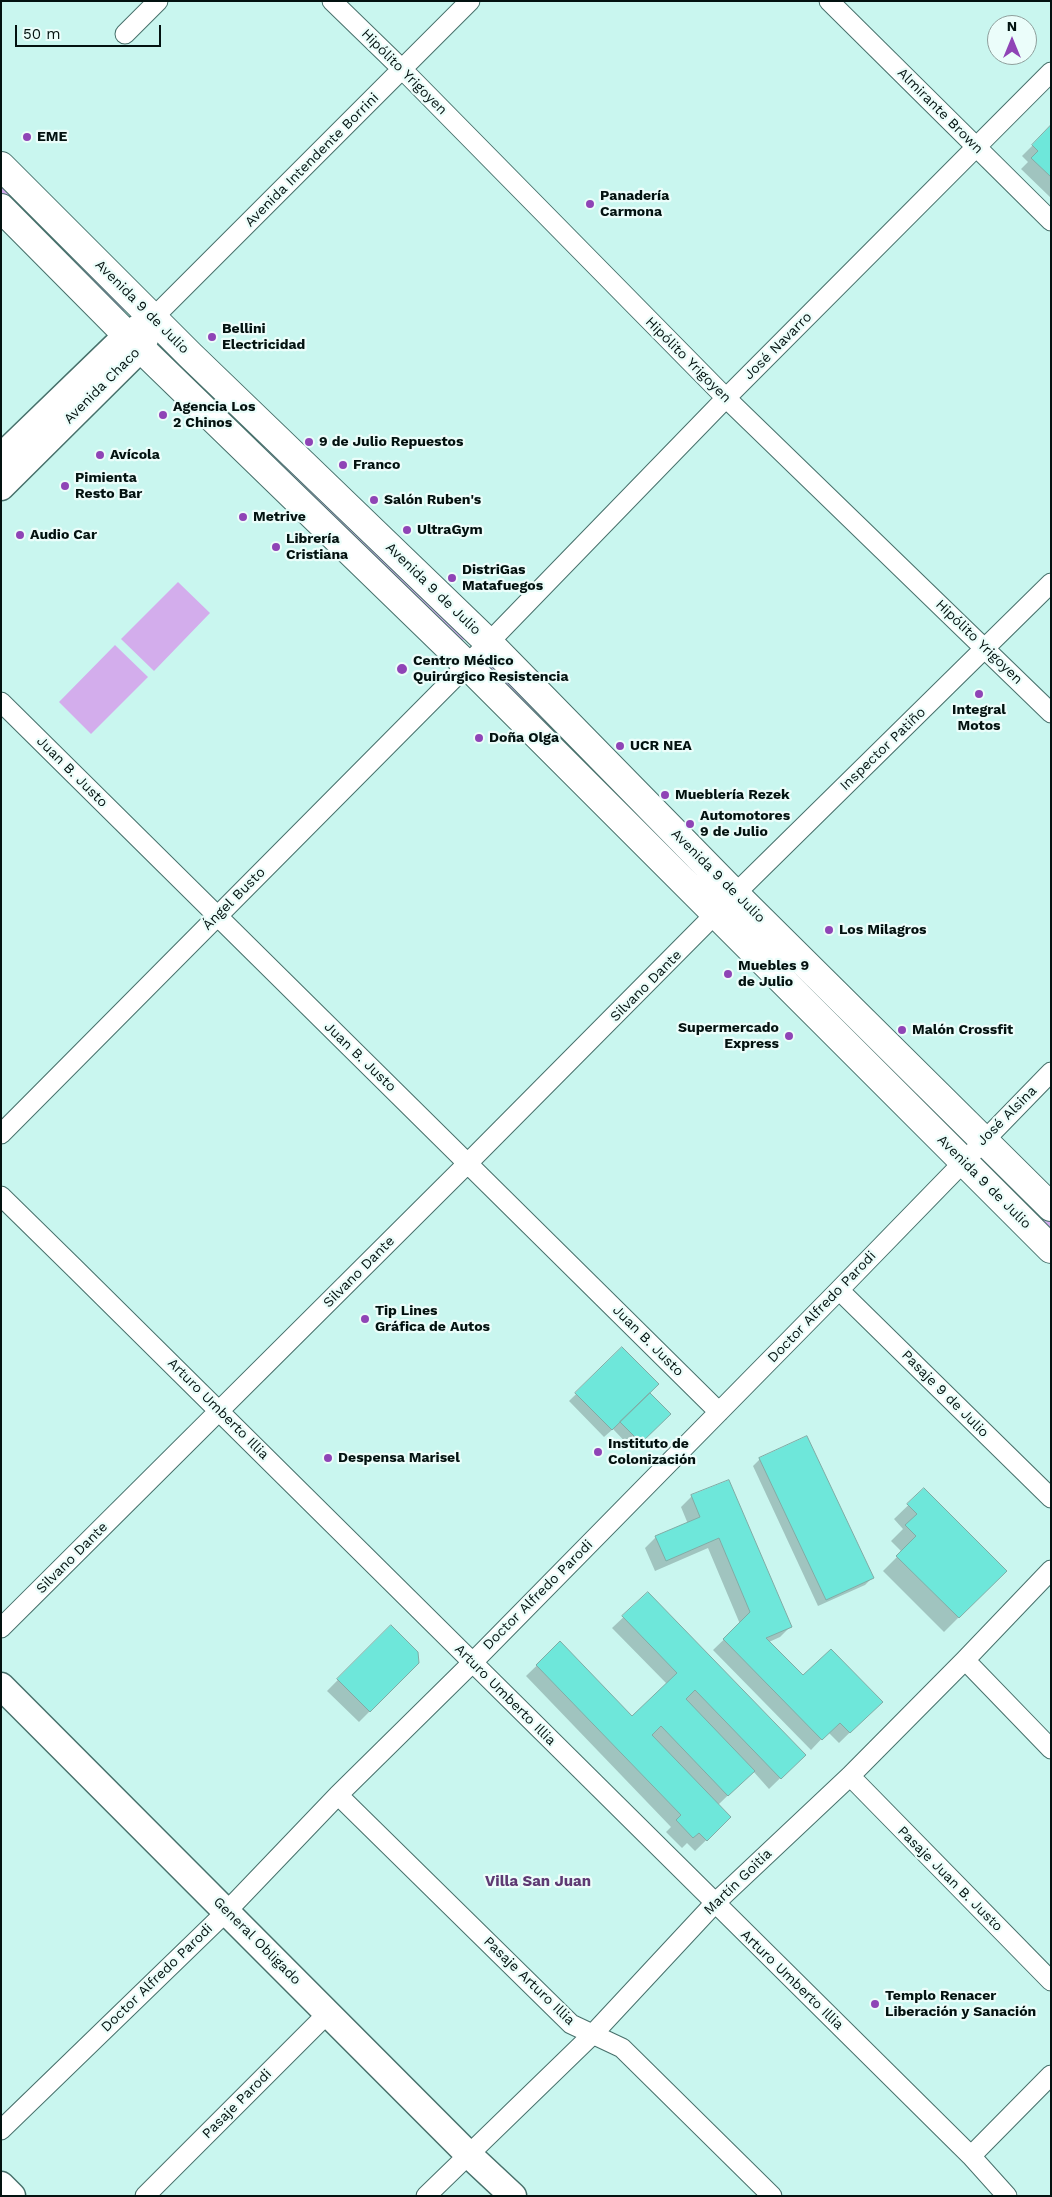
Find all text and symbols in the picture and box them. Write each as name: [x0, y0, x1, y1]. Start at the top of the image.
scale bar: [18, 15, 164, 47]
north arrow: [987, 15, 1037, 65]
text: N: [1007, 18, 1017, 34]
text: 50 m: [23, 25, 60, 43]
street label: Hipólito Yrigoyen: [358, 26, 450, 118]
street label: Almirante Brown: [894, 65, 986, 157]
street label: Avenida Intendente Borrini: [242, 90, 382, 230]
place label: EME: [37, 129, 67, 145]
marker: EME: [21, 131, 33, 143]
place label: Panadería Carmona: [600, 188, 669, 220]
marker: Panadería Carmona: [584, 198, 596, 210]
street label: Avenida 9 de Julio: [92, 257, 192, 357]
street label: José Navarro: [741, 309, 815, 383]
street label: Hipólito Yrigoyen: [642, 314, 734, 406]
place label: Bellini Electricidad: [222, 321, 305, 354]
marker: Bellini Electricidad: [206, 331, 218, 343]
street label: Avenida Chaco: [61, 345, 143, 427]
place label: Agencia Los 2 Chinos: [173, 399, 255, 432]
marker: Agencia Los 2 Chinos: [157, 409, 169, 421]
place label: 9 de Julio Repuestos: [319, 434, 463, 450]
marker: 9 de Julio Repuestos: [303, 436, 315, 448]
place label: Avícola: [110, 447, 160, 463]
marker: Avícola: [94, 449, 106, 461]
place label: Franco: [353, 457, 400, 473]
marker: Franco: [337, 459, 349, 471]
place label: Pimienta Resto Bar: [75, 470, 142, 502]
marker: Pimienta Resto Bar: [59, 480, 71, 492]
place label: Salón Ruben's: [384, 492, 481, 508]
marker: Salón Ruben's: [368, 494, 380, 506]
place label: Metrive: [253, 509, 306, 525]
marker: Metrive: [237, 511, 249, 523]
place label: UltraGym: [417, 522, 483, 538]
marker: UltraGym: [401, 524, 413, 536]
place label: Audio Car: [30, 527, 97, 543]
marker: Audio Car: [14, 529, 26, 541]
place label: Librería Cristiana: [286, 531, 348, 564]
street label: Avenida 9 de Julio: [382, 539, 484, 639]
marker: Librería Cristiana: [270, 541, 282, 553]
place label: DistriGas Matafuegos: [462, 562, 543, 594]
marker: DistriGas Matafuegos: [446, 572, 458, 584]
street label: Hipólito Yrigoyen: [932, 596, 1026, 688]
place label: Centro Médico Quirúrgico Resistencia: [413, 653, 569, 686]
marker: Centro Médico Quirúrgico Resistencia: [395, 662, 409, 676]
marker: Integral Motos: [973, 688, 985, 700]
place label: Integral Motos: [952, 702, 1006, 734]
street label: Inspector Patiño: [837, 704, 929, 794]
place label: Doña Olga: [489, 730, 559, 746]
marker: Doña Olga: [473, 732, 485, 744]
street label: Juan B. Justo: [33, 733, 111, 811]
place label: UCR NEA: [630, 738, 692, 754]
marker: UCR NEA: [614, 740, 626, 752]
place label: Mueblería Rezek: [675, 787, 790, 803]
marker: Mueblería Rezek: [659, 789, 671, 801]
place label: Automotores 9 de Julio: [700, 808, 790, 840]
marker: Automotores 9 de Julio: [684, 818, 696, 830]
street label: Avenida 9 de Julio: [668, 826, 768, 926]
street label: Ángel Busto: [199, 864, 269, 934]
place label: Los Milagros: [839, 922, 926, 938]
marker: Los Milagros: [823, 924, 835, 936]
street label: Silvano Dante: [607, 947, 685, 1025]
place label: Muebles 9 de Julio: [738, 958, 809, 990]
marker: Muebles 9 de Julio: [722, 968, 734, 980]
street label: Juan B. Justo: [321, 1018, 399, 1096]
place label: Supermercado Express: [678, 1020, 779, 1052]
place label: Malón Crossfit: [912, 1022, 1013, 1038]
marker: Malón Crossfit: [896, 1024, 908, 1036]
marker: Supermercado Express: [783, 1030, 795, 1042]
street label: José Alsina: [974, 1083, 1040, 1149]
street label: Avenida 9 de Julio: [934, 1132, 1034, 1232]
street label: Silvano Dante: [320, 1233, 398, 1311]
street label: Doctor Alfredo Parodi: [764, 1248, 880, 1366]
street label: Juan B. Justo: [609, 1302, 687, 1380]
place label: Tip Lines Gráfica de Autos: [375, 1303, 490, 1335]
marker: Tip Lines Gráfica de Autos: [359, 1313, 371, 1325]
street label: Pasaje 9 de Julio: [898, 1347, 992, 1441]
street label: Arturo Umberto Illia: [164, 1355, 272, 1463]
place label: Instituto de Colonización: [608, 1436, 696, 1468]
marker: Instituto de Colonización: [592, 1446, 604, 1458]
place label: Despensa Marisel: [338, 1450, 460, 1466]
marker: Despensa Marisel: [322, 1452, 334, 1464]
street label: Silvano Dante: [33, 1519, 111, 1597]
street label: Doctor Alfredo Parodi: [480, 1537, 596, 1653]
street label: Arturo Umberto Illia: [451, 1641, 559, 1749]
street label: Pasaje Juan B. Justo: [894, 1823, 1006, 1935]
street label: Martín Goitía: [701, 1845, 775, 1919]
district label: Villa San Juan: [485, 1873, 591, 1891]
street label: General Obligado: [210, 1894, 304, 1988]
street label: Doctor Alfredo Parodi: [98, 1920, 216, 2036]
street label: Arturo Umberto Illia: [737, 1927, 847, 2033]
street label: Pasaje Arturo Illia: [480, 1933, 578, 2029]
place label: Templo Renacer Liberación y Sanación: [885, 1988, 1036, 2020]
marker: Templo Renacer Liberación y Sanación: [869, 1998, 881, 2010]
street label: Pasaje Parodi: [199, 2066, 275, 2142]

